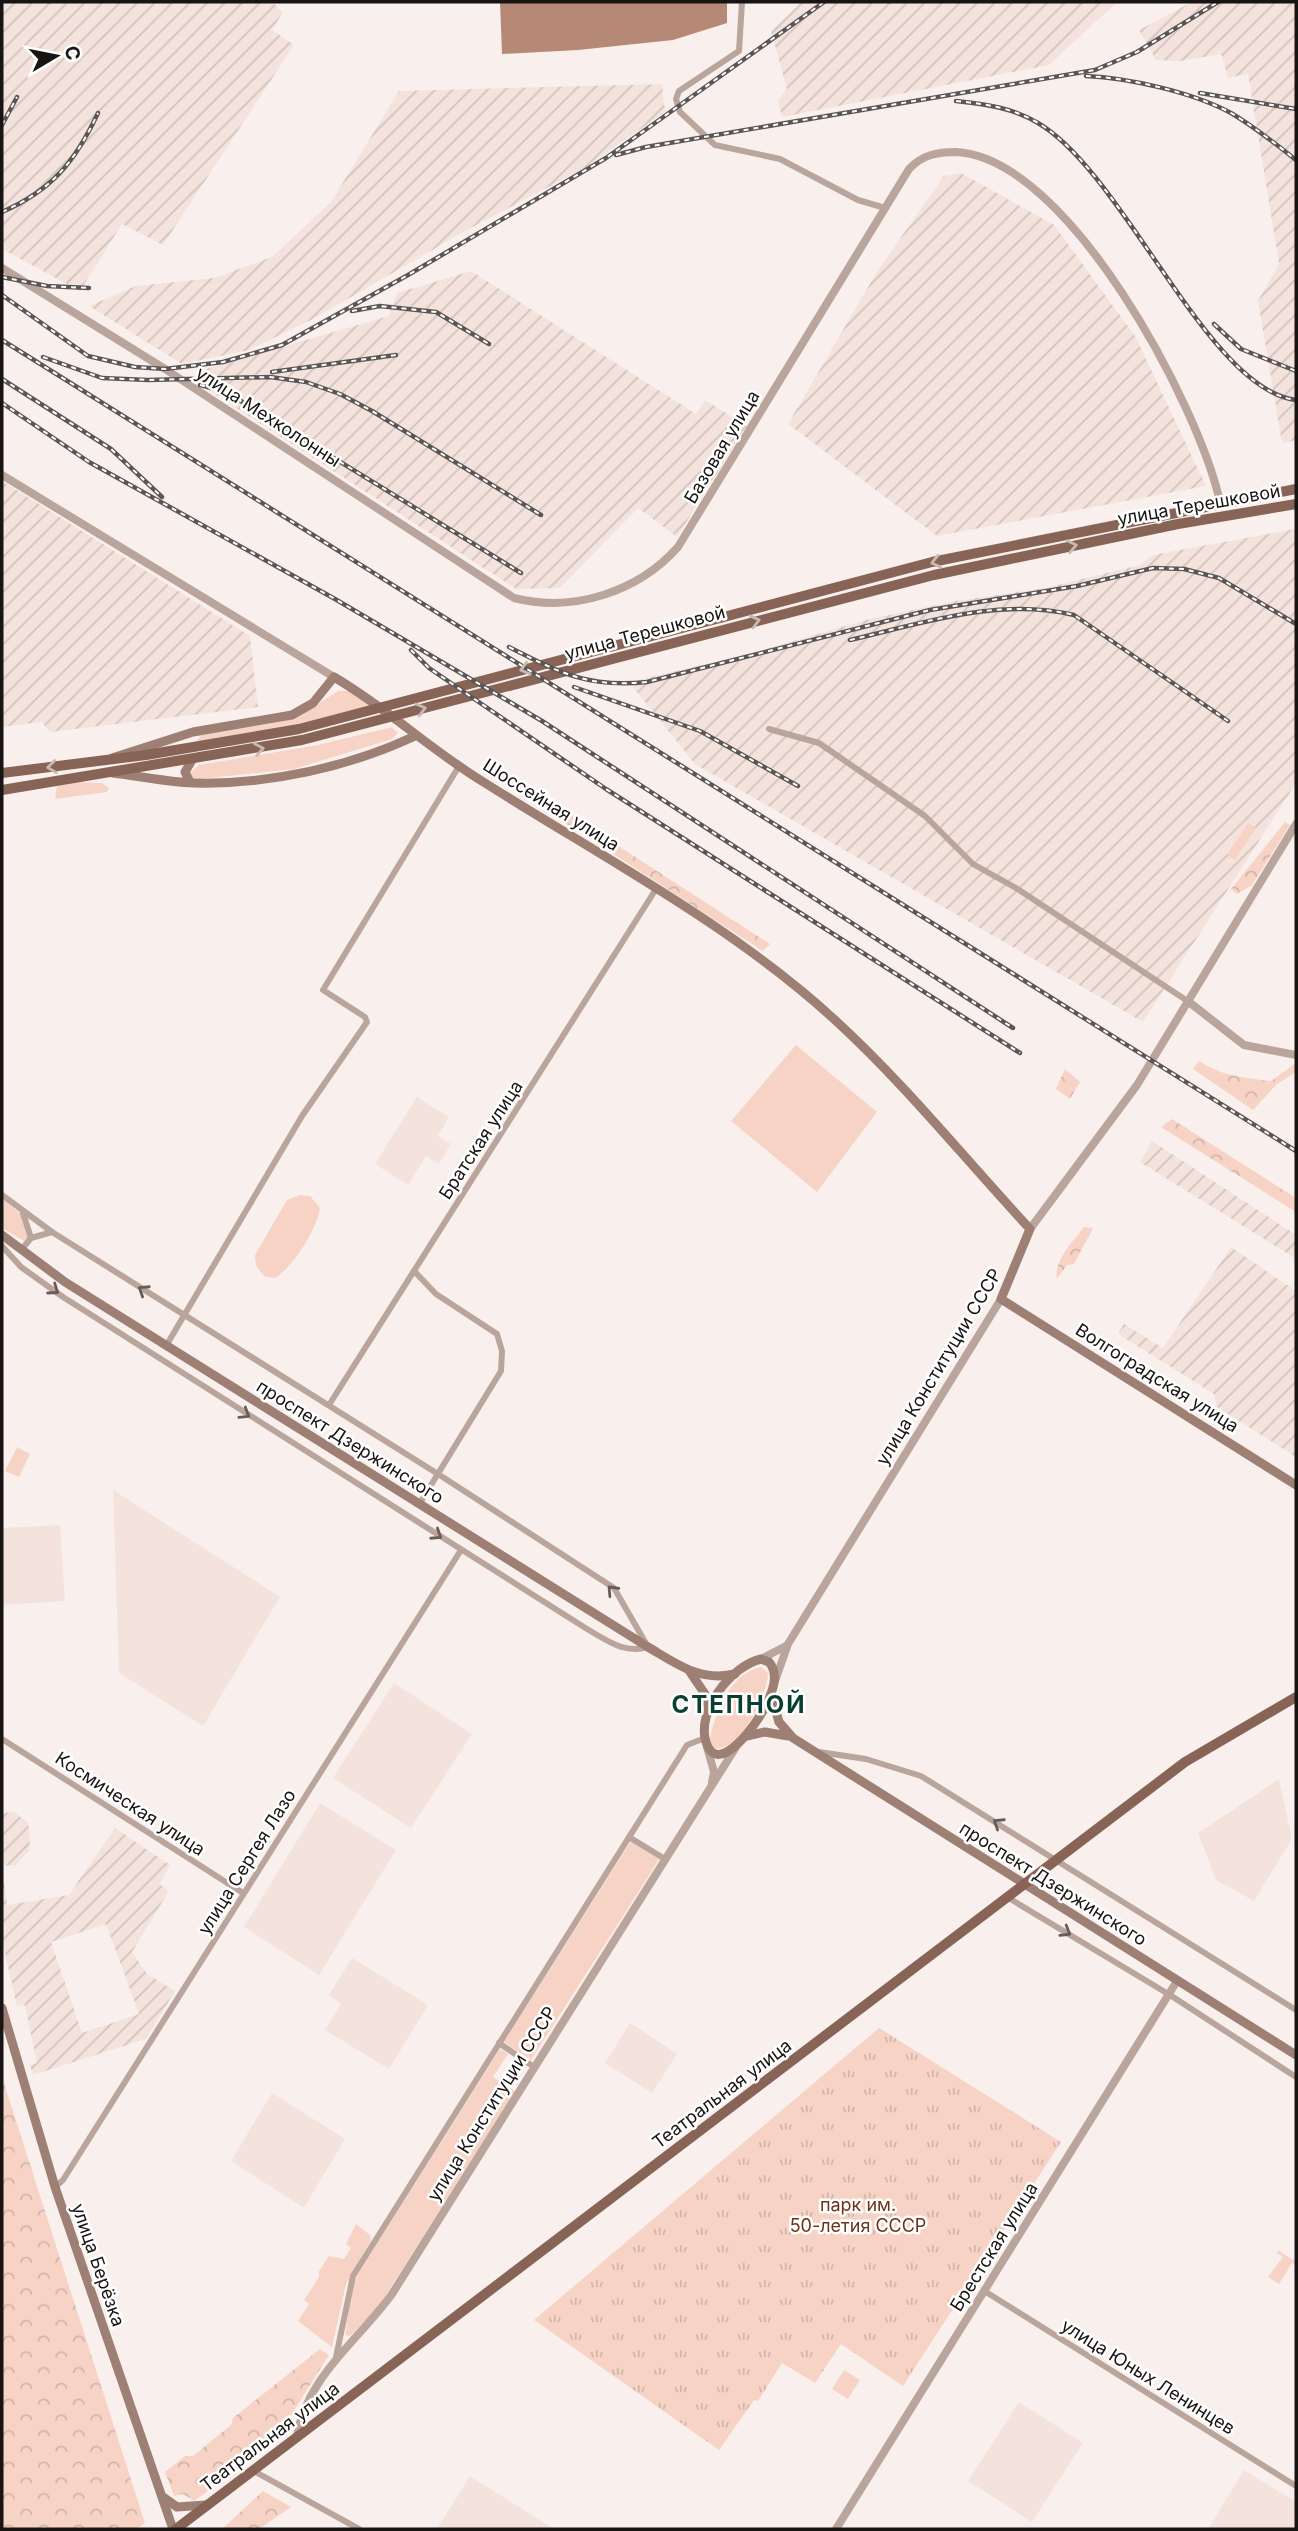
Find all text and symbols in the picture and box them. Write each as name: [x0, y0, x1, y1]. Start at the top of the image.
north arrow: [21, 21, 91, 91]
text: С: [60, 44, 85, 62]
street label: улица Мехколонны: [192, 362, 345, 471]
street label: Базовая улица: [680, 387, 764, 507]
street label: улица Терешковой: [1116, 480, 1282, 529]
one-way arrow: [1066, 539, 1078, 554]
one-way arrow: [930, 553, 942, 568]
street label: улица Терешковой: [562, 601, 727, 664]
one-way arrow: [749, 615, 761, 629]
one-way arrow: [519, 661, 531, 676]
one-way arrow: [415, 703, 427, 717]
one-way arrow: [253, 742, 265, 757]
street label: Шоссейная улица: [479, 754, 623, 855]
one-way arrow: [46, 760, 57, 775]
street label: Братская улица: [434, 1076, 527, 1203]
street label: улица Конституции СССР: [872, 1265, 1006, 1469]
one-way arrow: [46, 1282, 59, 1295]
one-way arrow: [137, 1285, 150, 1298]
street label: Волгоградская улица: [1072, 1319, 1243, 1436]
street label: проспект Дзержинского: [253, 1375, 448, 1508]
one-way arrow: [237, 1405, 250, 1418]
one-way arrow: [429, 1526, 442, 1539]
one-way arrow: [608, 1585, 620, 1598]
district label: СТЕПНОЙ: [672, 1689, 807, 1719]
street label: Космическая улица: [52, 1747, 209, 1860]
street label: улица Сергея Лазо: [193, 1785, 300, 1938]
street label: проспект Дзержинского: [956, 1817, 1151, 1950]
one-way arrow: [992, 1818, 1005, 1831]
one-way arrow: [1059, 1923, 1072, 1936]
street label: улица Конституции СССР: [423, 2003, 560, 2205]
street label: Театральная улица: [648, 2035, 795, 2153]
street label: Брестская улица: [945, 2178, 1042, 2315]
park label: парк им. 50-летия СССР: [790, 2194, 926, 2236]
street label: улица Берёзка: [68, 2201, 129, 2329]
street label: улица Юных Ленинцев: [1058, 2315, 1239, 2439]
street label: Театральная улица: [196, 2378, 343, 2496]

